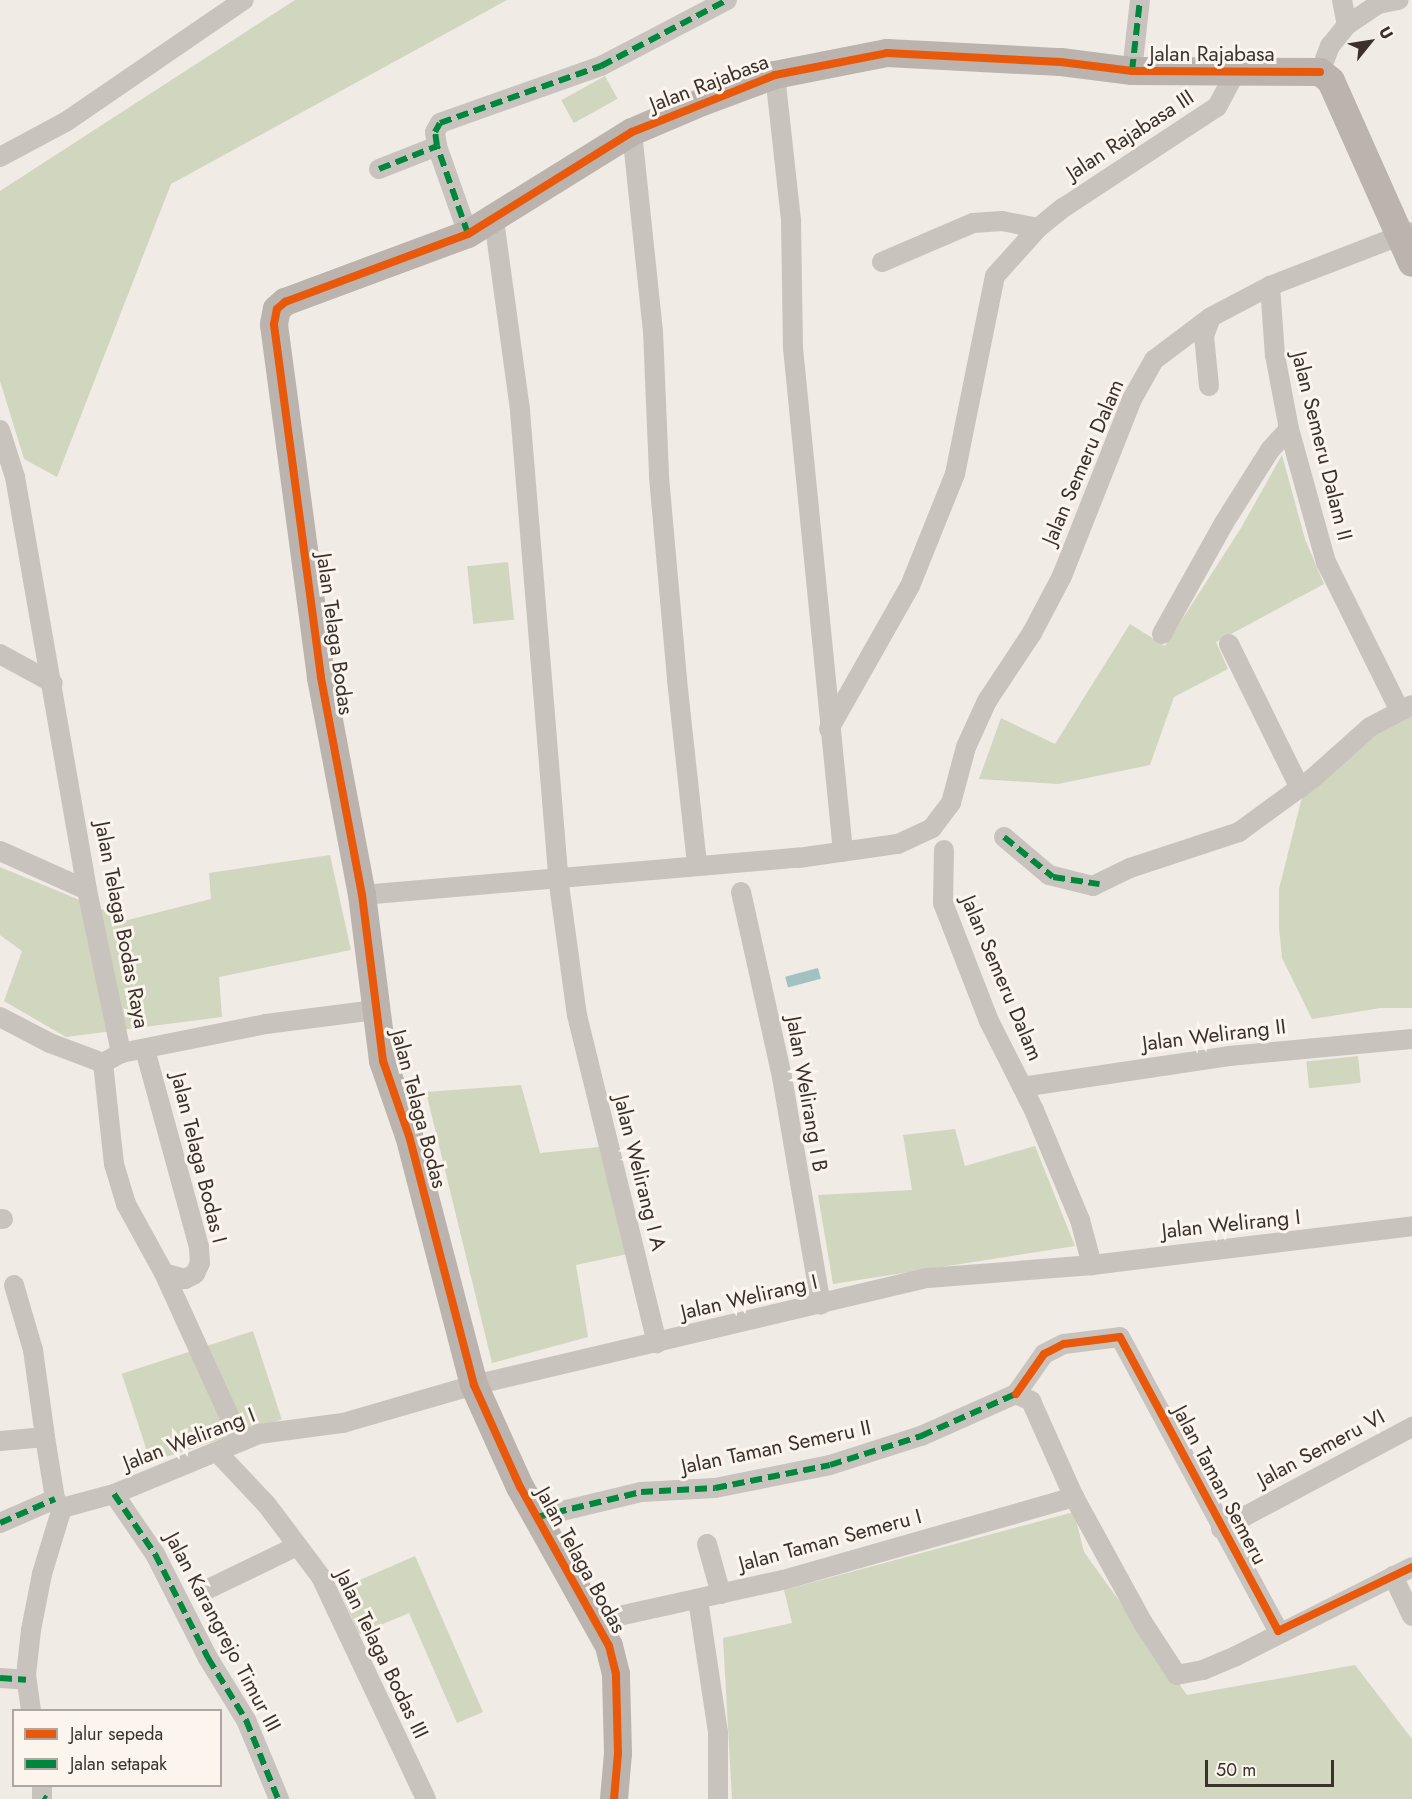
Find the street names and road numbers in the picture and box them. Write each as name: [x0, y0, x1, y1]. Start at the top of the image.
street label: Jalan Rajabasa: [1149, 41, 1275, 67]
street label: Jalan Rajabasa: [646, 49, 772, 117]
street label: Jalan Rajabasa III: [1062, 84, 1198, 186]
street label: Jalan Semeru Dalam II: [1286, 349, 1358, 543]
street label: Jalan Semeru Dalam: [1037, 376, 1129, 548]
street label: Jalan Telaga Bodas: [311, 552, 359, 716]
street label: Jalan Telaga Bodas Raya: [90, 819, 154, 1031]
street label: Jalan Semeru Dalam: [956, 892, 1048, 1064]
street label: Jalan Welirang I B: [781, 1014, 833, 1174]
street label: Jalan Welirang II: [1141, 1014, 1287, 1056]
street label: Jalan Telaga Bodas: [386, 1027, 452, 1191]
street label: Jalan Telaga Bodas I: [166, 1070, 232, 1246]
street label: Jalan Welirang I A: [608, 1093, 672, 1253]
street label: Jalan Welirang I: [1160, 1204, 1302, 1244]
street label: Jalan Welirang I: [678, 1269, 820, 1325]
street label: Jalan Taman Semeru: [1167, 1401, 1273, 1569]
street label: Jalan Welirang I: [119, 1402, 259, 1476]
street label: Jalan Semeru VI: [1253, 1404, 1389, 1492]
street label: Jalan Taman Semeru II: [679, 1415, 873, 1479]
street label: Jalan Telaga Bodas: [530, 1483, 632, 1637]
street label: Jalan Taman Semeru I: [736, 1503, 924, 1577]
street label: Jalan Karangrejo Timur III: [160, 1528, 286, 1736]
street label: Jalan Telaga Bodas III: [330, 1566, 434, 1742]

